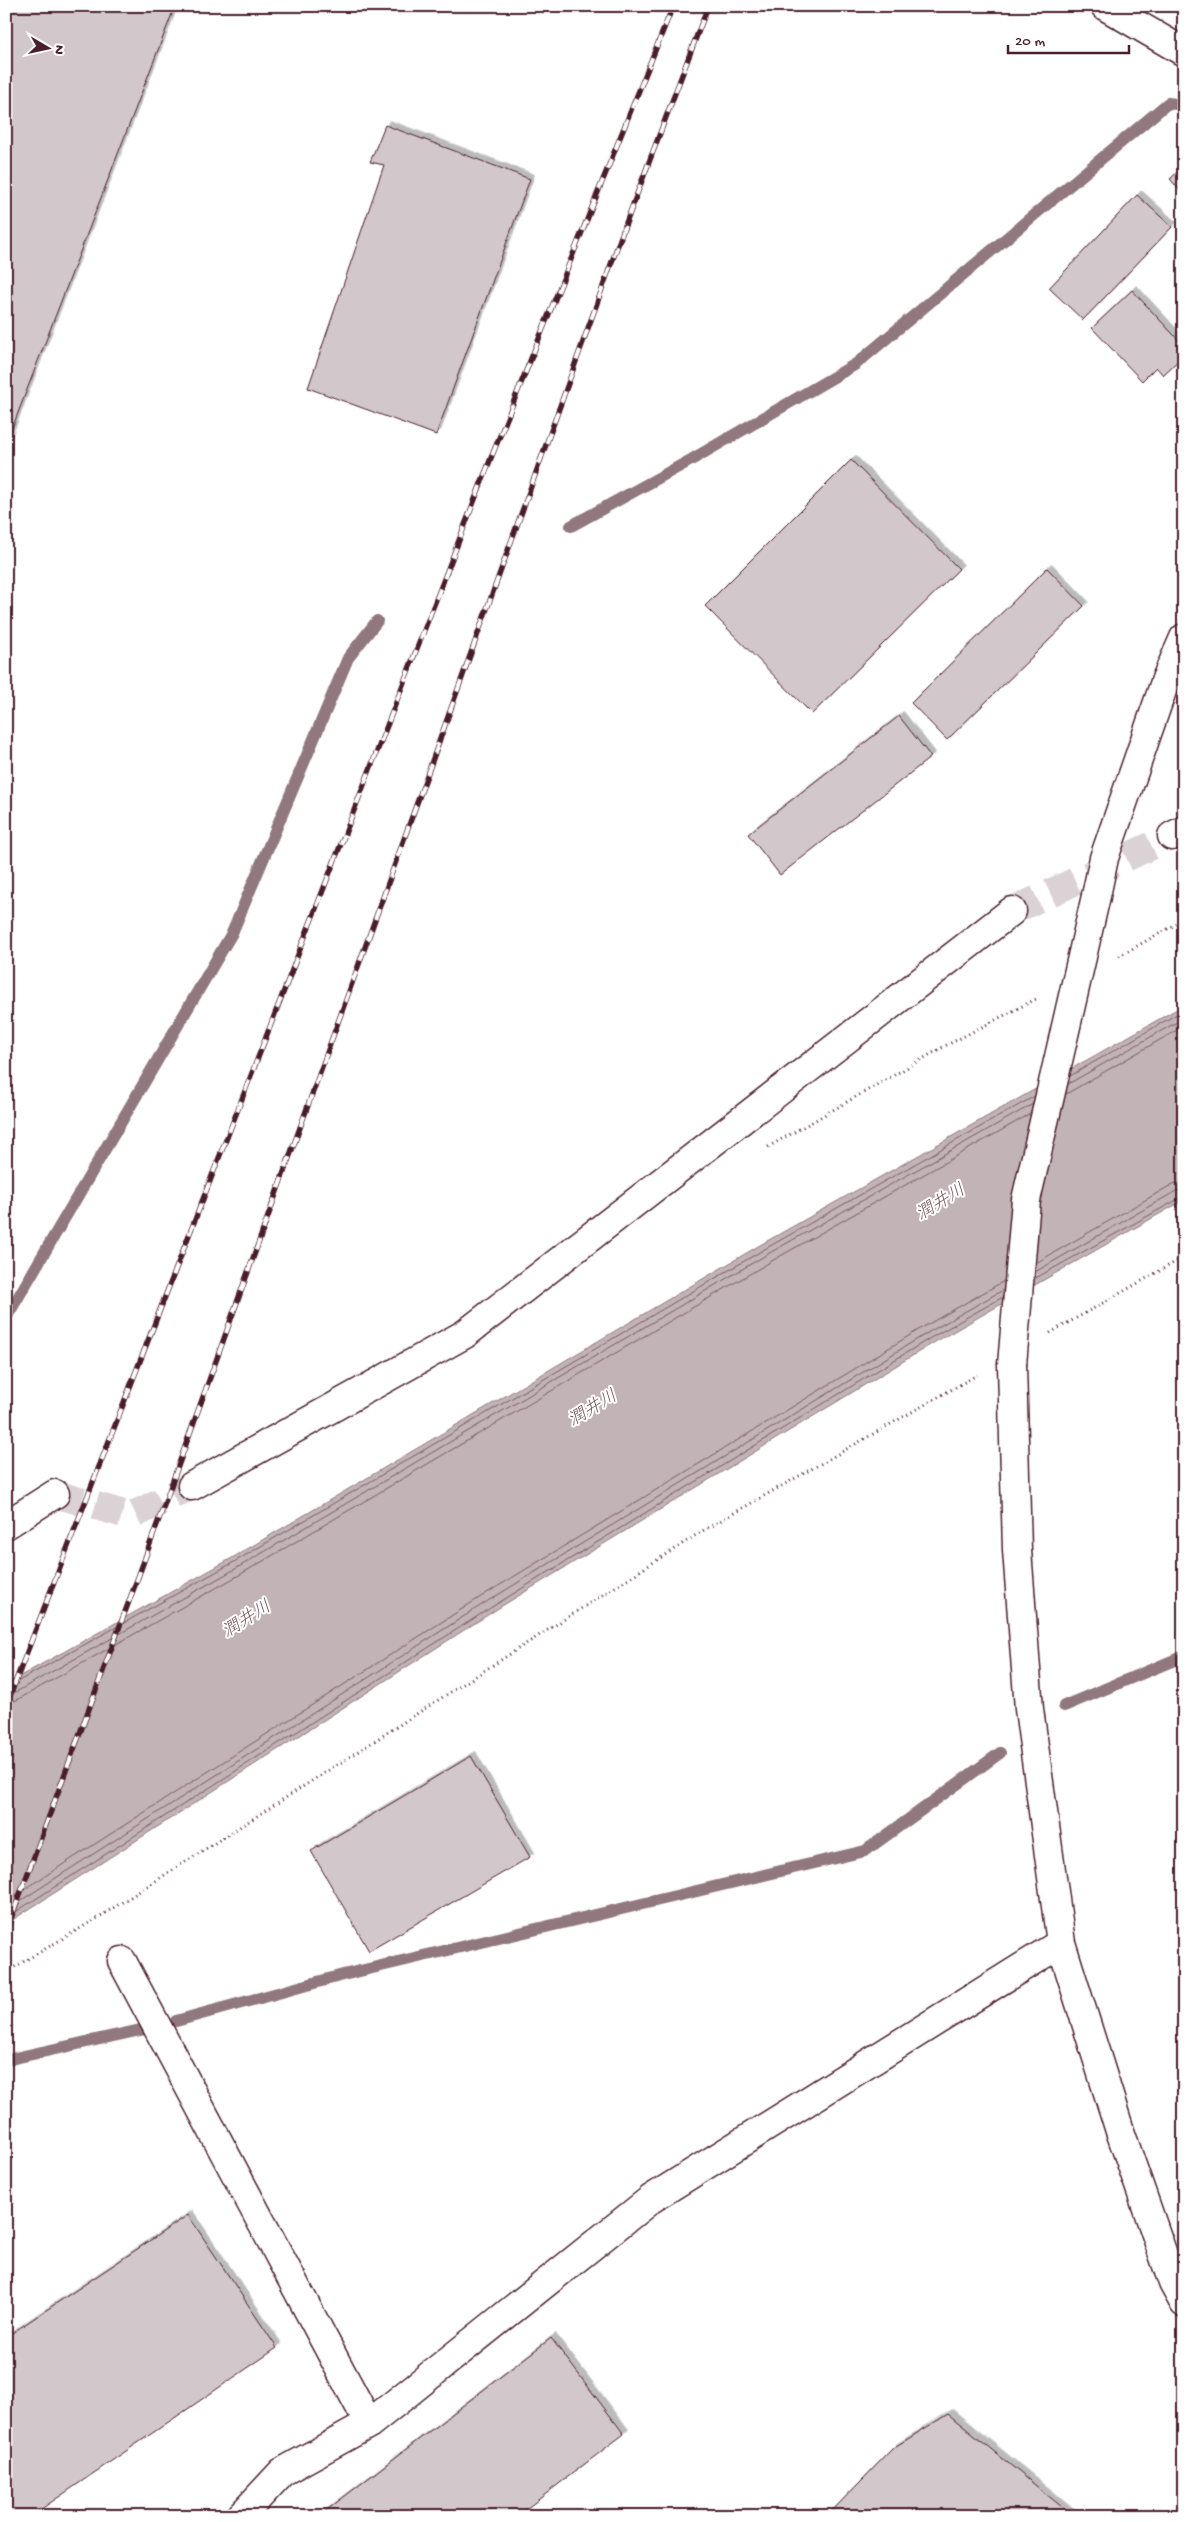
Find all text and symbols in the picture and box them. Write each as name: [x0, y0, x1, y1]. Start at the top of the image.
north arrow: [22, 22, 72, 72]
scale bar: [1008, 22, 1129, 54]
text: 20 m: [1015, 33, 1045, 51]
text: N: [49, 44, 67, 55]
water label: 潤井川: [912, 1179, 970, 1226]
water label: 潤井川: [564, 1385, 622, 1432]
water label: 潤井川: [218, 1596, 276, 1643]

